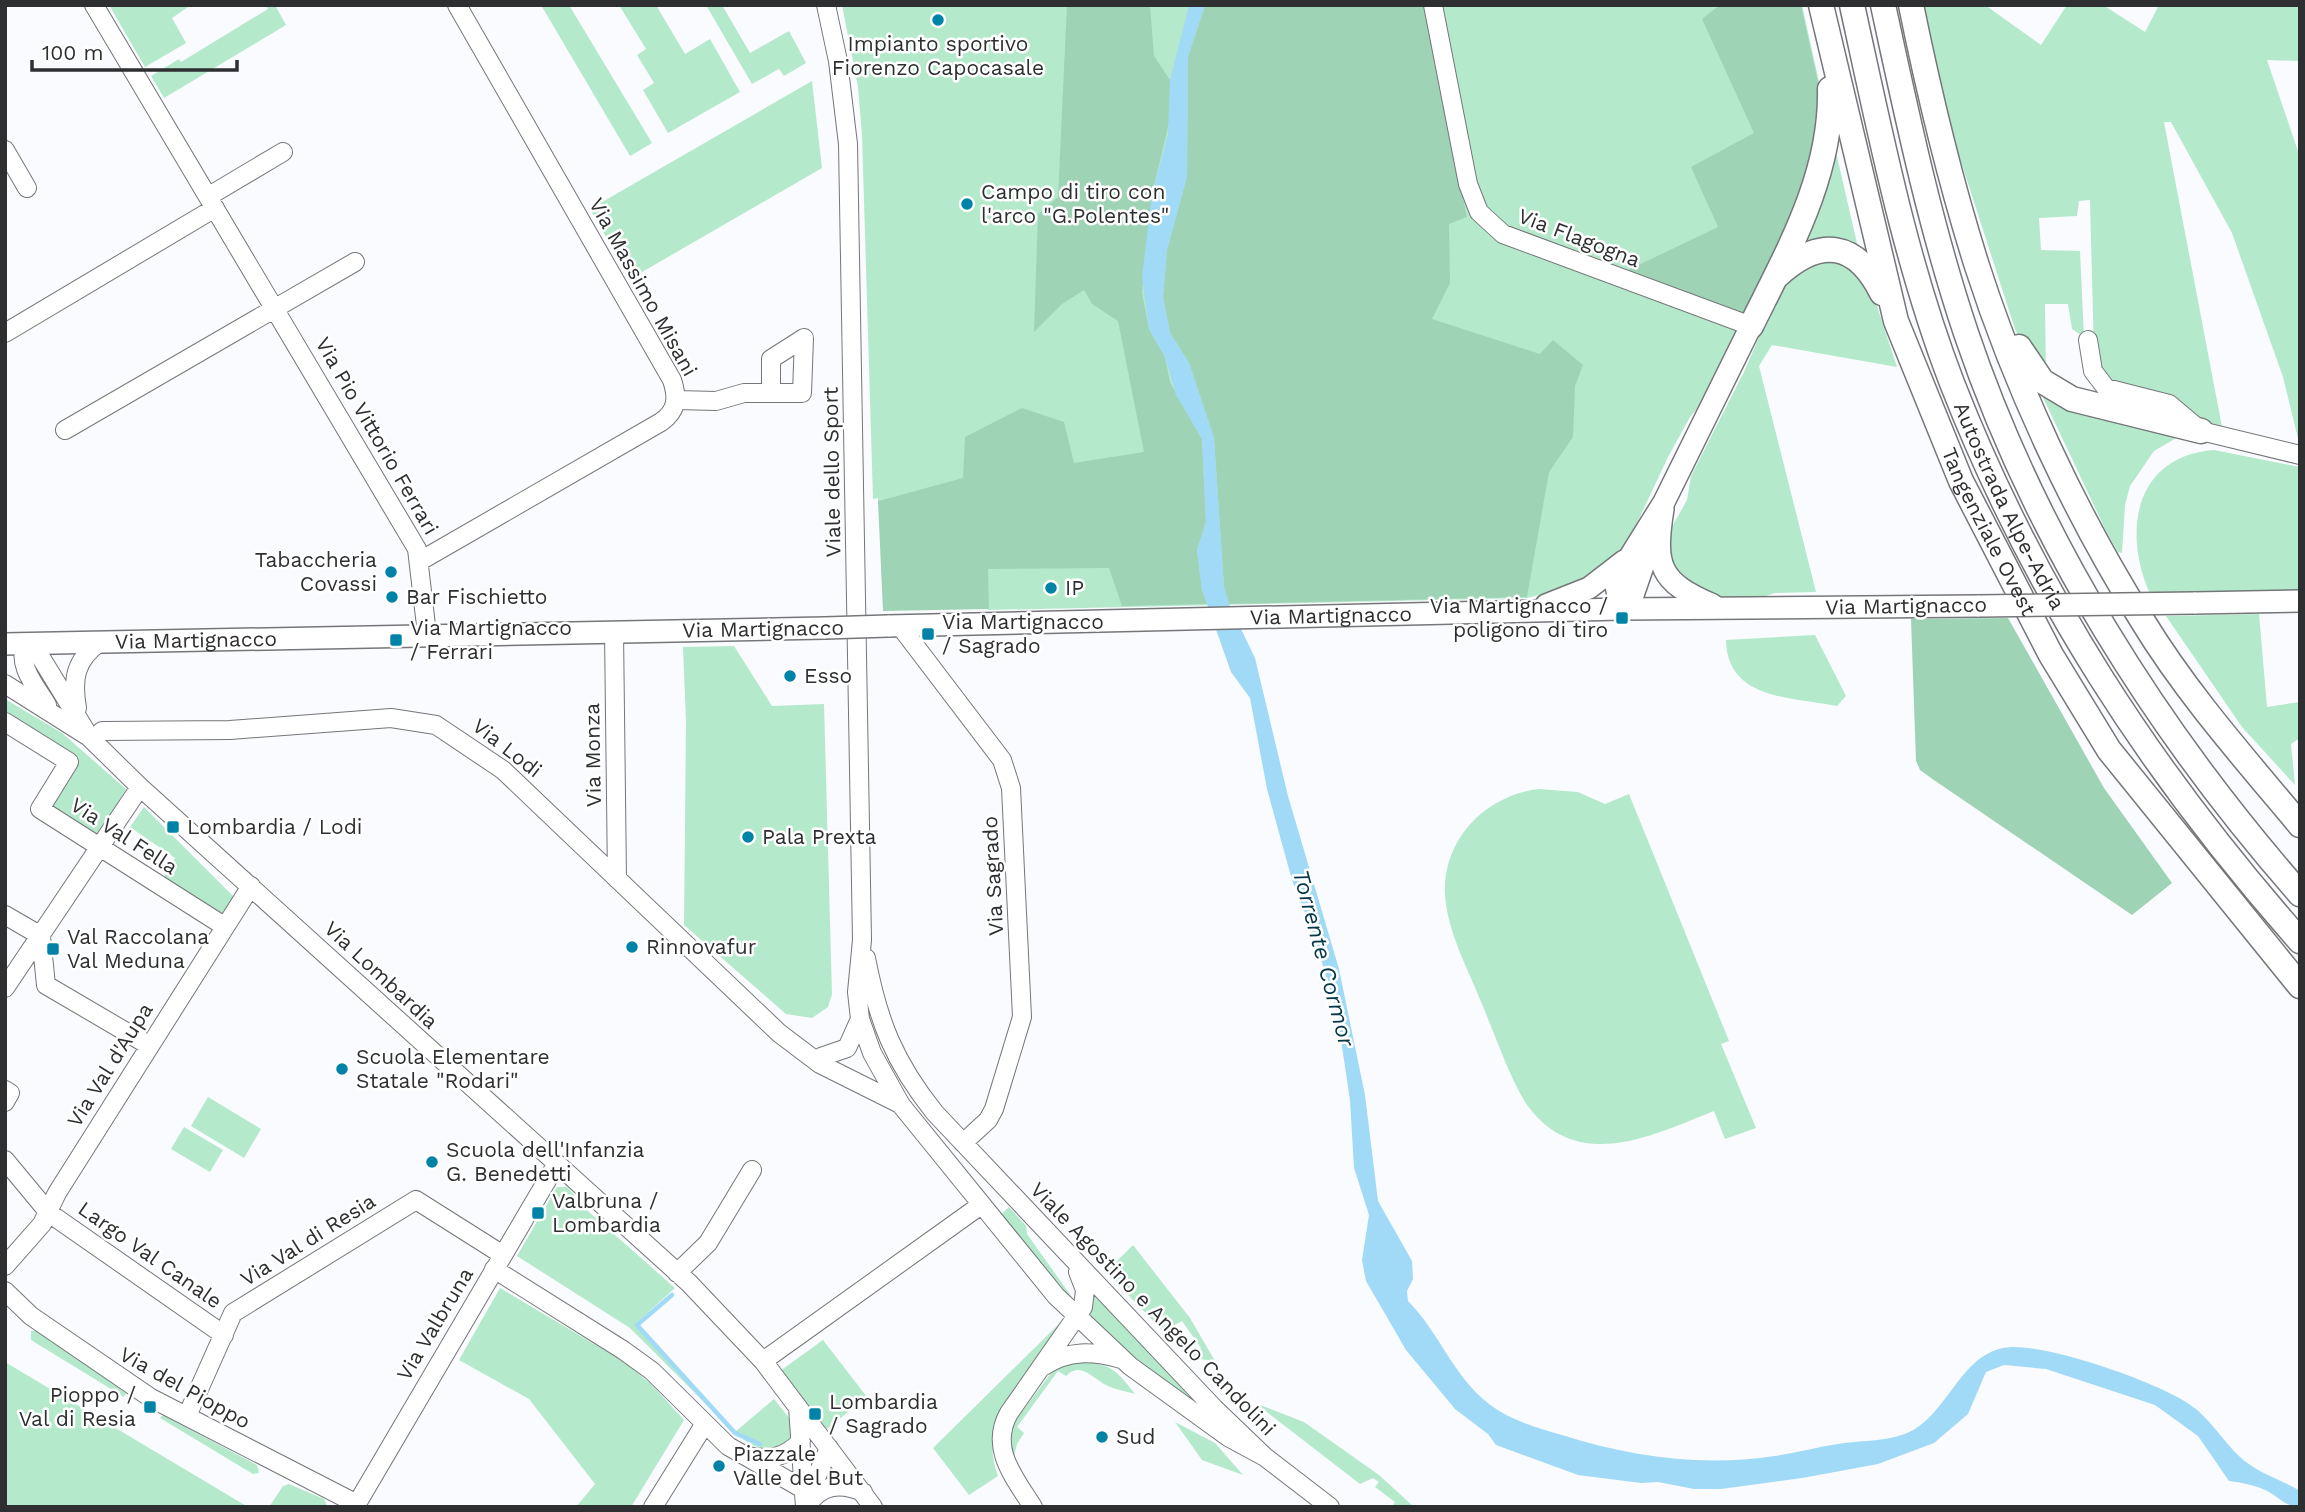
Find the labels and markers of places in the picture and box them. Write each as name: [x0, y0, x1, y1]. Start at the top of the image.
marker: Impianto sportivo Fiorenzo Capocasale: [930, 12, 946, 28]
place label: Impianto sportivo Fiorenzo Capocasale: [832, 31, 1044, 80]
place label: Campo di tiro con l'arco "G.Polentes": [981, 179, 1169, 228]
marker: Campo di tiro con l'arco "G.Polentes": [959, 196, 975, 212]
place label: Tabaccheria Covassi: [255, 547, 377, 596]
marker: Tabaccheria Covassi: [383, 564, 399, 580]
place label: IP: [1065, 575, 1084, 600]
marker: IP: [1043, 580, 1059, 596]
place label: Bar Fischietto: [406, 584, 547, 609]
marker: Bar Fischietto: [384, 589, 400, 605]
place label: Via Martignacco / poligono di tiro: [1430, 593, 1608, 642]
place label: Via Martignacco / Sagrado: [942, 609, 1104, 658]
marker: Via Martignacco / poligono di tiro: [1614, 610, 1630, 626]
place label: Via Martignacco / Ferrari: [410, 615, 572, 664]
marker: Via Martignacco / Sagrado: [920, 626, 936, 642]
marker: Via Martignacco / Ferrari: [388, 632, 404, 648]
place label: Esso: [804, 663, 852, 688]
marker: Esso: [782, 668, 798, 684]
place label: Lombardia / Lodi: [187, 814, 362, 839]
marker: Lombardia / Lodi: [165, 819, 181, 835]
place label: Pala Prexta: [762, 824, 876, 849]
marker: Pala Prexta: [740, 829, 756, 845]
place label: Val Raccolana Val Meduna: [67, 924, 209, 973]
place label: Rinnovafur: [646, 934, 757, 959]
marker: Rinnovafur: [624, 939, 640, 955]
marker: Val Raccolana Val Meduna: [45, 941, 61, 957]
place label: Scuola Elementare Statale "Rodari": [356, 1044, 550, 1093]
marker: Scuola Elementare Statale "Rodari": [334, 1061, 350, 1077]
place label: Scuola dell'Infanzia G. Benedetti: [446, 1137, 645, 1186]
marker: Scuola dell'Infanzia G. Benedetti: [424, 1154, 440, 1170]
place label: Valbruna / Lombardia: [552, 1188, 661, 1237]
marker: Valbruna / Lombardia: [530, 1205, 546, 1221]
place label: Pioppo / Val di Resia: [19, 1382, 136, 1431]
place label: Lombardia / Sagrado: [829, 1389, 938, 1438]
marker: Pioppo / Val di Resia: [142, 1399, 158, 1415]
marker: Lombardia / Sagrado: [807, 1406, 823, 1422]
place label: Sud: [1116, 1424, 1155, 1449]
marker: Sud: [1094, 1429, 1110, 1445]
place label: Piazzale Valle del But: [733, 1441, 863, 1490]
marker: Piazzale Valle del But: [711, 1458, 727, 1474]

